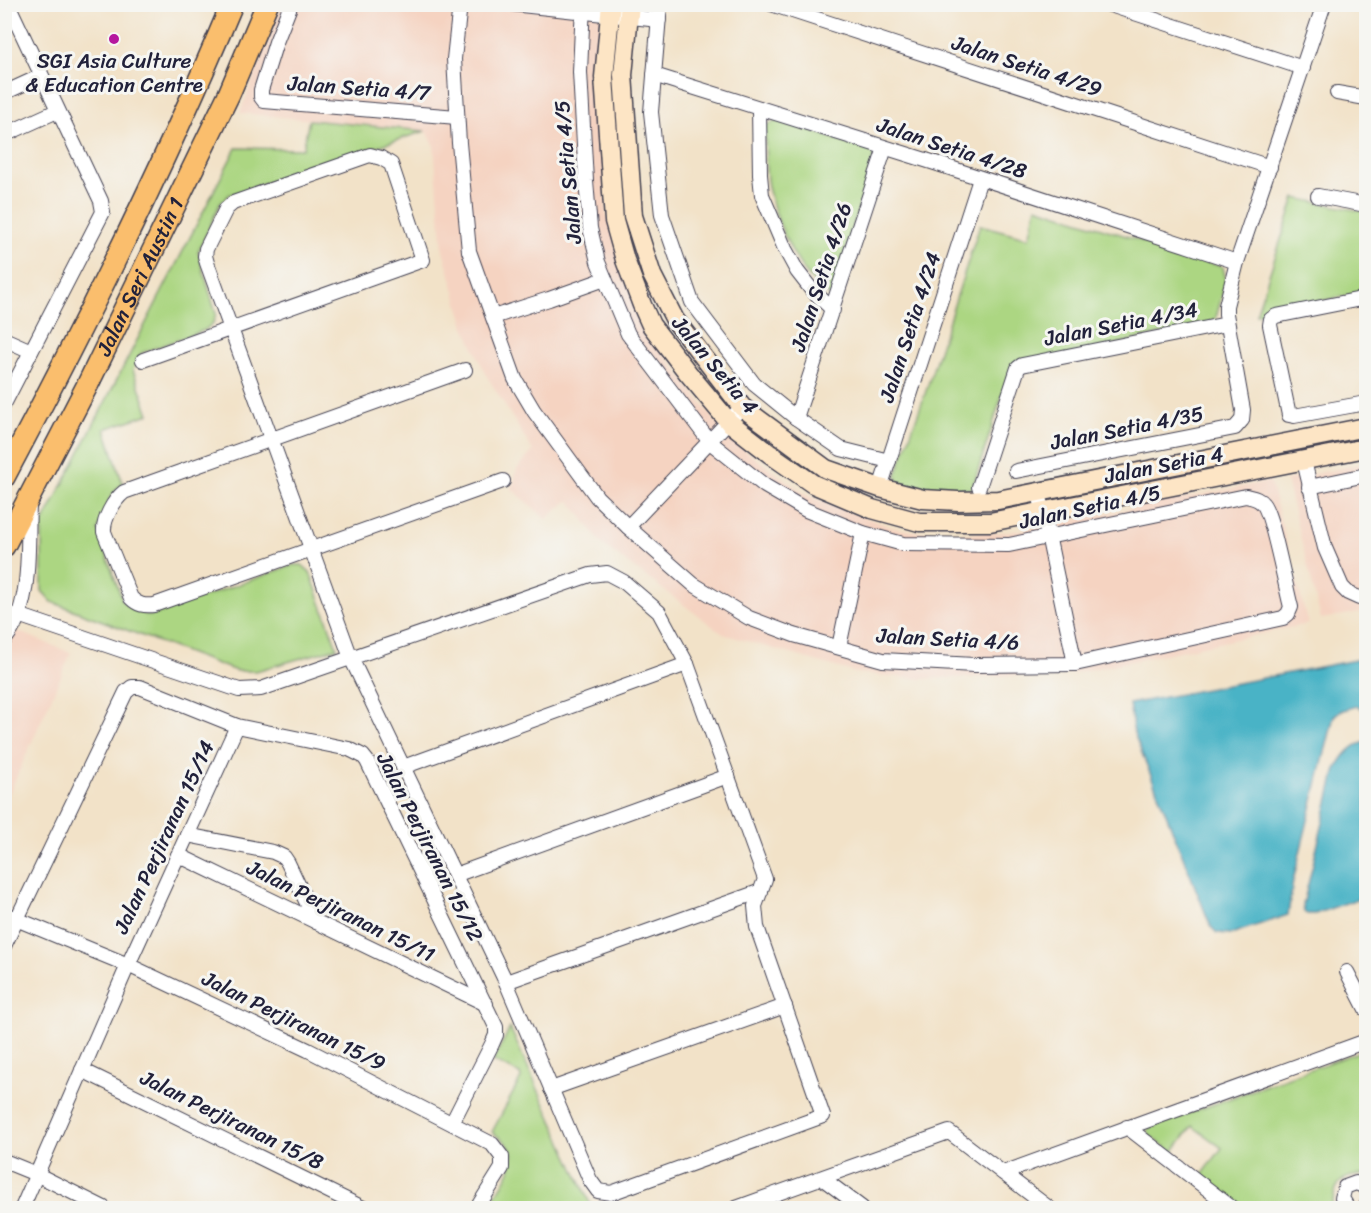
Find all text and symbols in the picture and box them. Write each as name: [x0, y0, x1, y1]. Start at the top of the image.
street label: Jalan Setia 4/29: [946, 24, 1107, 108]
marker: SGI Asia Culture & Education Centre: [107, 32, 121, 46]
place label: SGI Asia Culture & Education Centre: [25, 42, 203, 104]
street label: Jalan Setia 4/7: [285, 64, 434, 112]
street label: Jalan Setia 4/5: [543, 99, 593, 246]
street label: Jalan Setia 4/28: [871, 106, 1032, 190]
street label: Jalan Seri Austin 1: [85, 191, 195, 363]
street label: Jalan Setia 4/26: [779, 197, 863, 357]
street label: Jalan Setia 4/24: [868, 247, 952, 408]
street label: Jalan Setia 4/34: [1040, 291, 1201, 358]
street label: Jalan Setia 4: [661, 306, 768, 423]
street label: Jalan Setia 4/35: [1046, 395, 1207, 462]
street label: Jalan Setia 4: [1100, 435, 1227, 495]
street label: Jalan Setia 4/5: [1015, 473, 1164, 541]
street label: Jalan Setia 4/6: [875, 616, 1020, 662]
street label: Jalan Perjiranan 15/14: [102, 734, 226, 941]
street label: Jalan Perjiranan 15/12: [365, 745, 494, 949]
street label: Jalan Perjiranan 15/11: [239, 848, 442, 973]
street label: Jalan Perjiranan 15/9: [195, 960, 392, 1082]
street label: Jalan Perjiranan 15/8: [133, 1059, 331, 1181]

